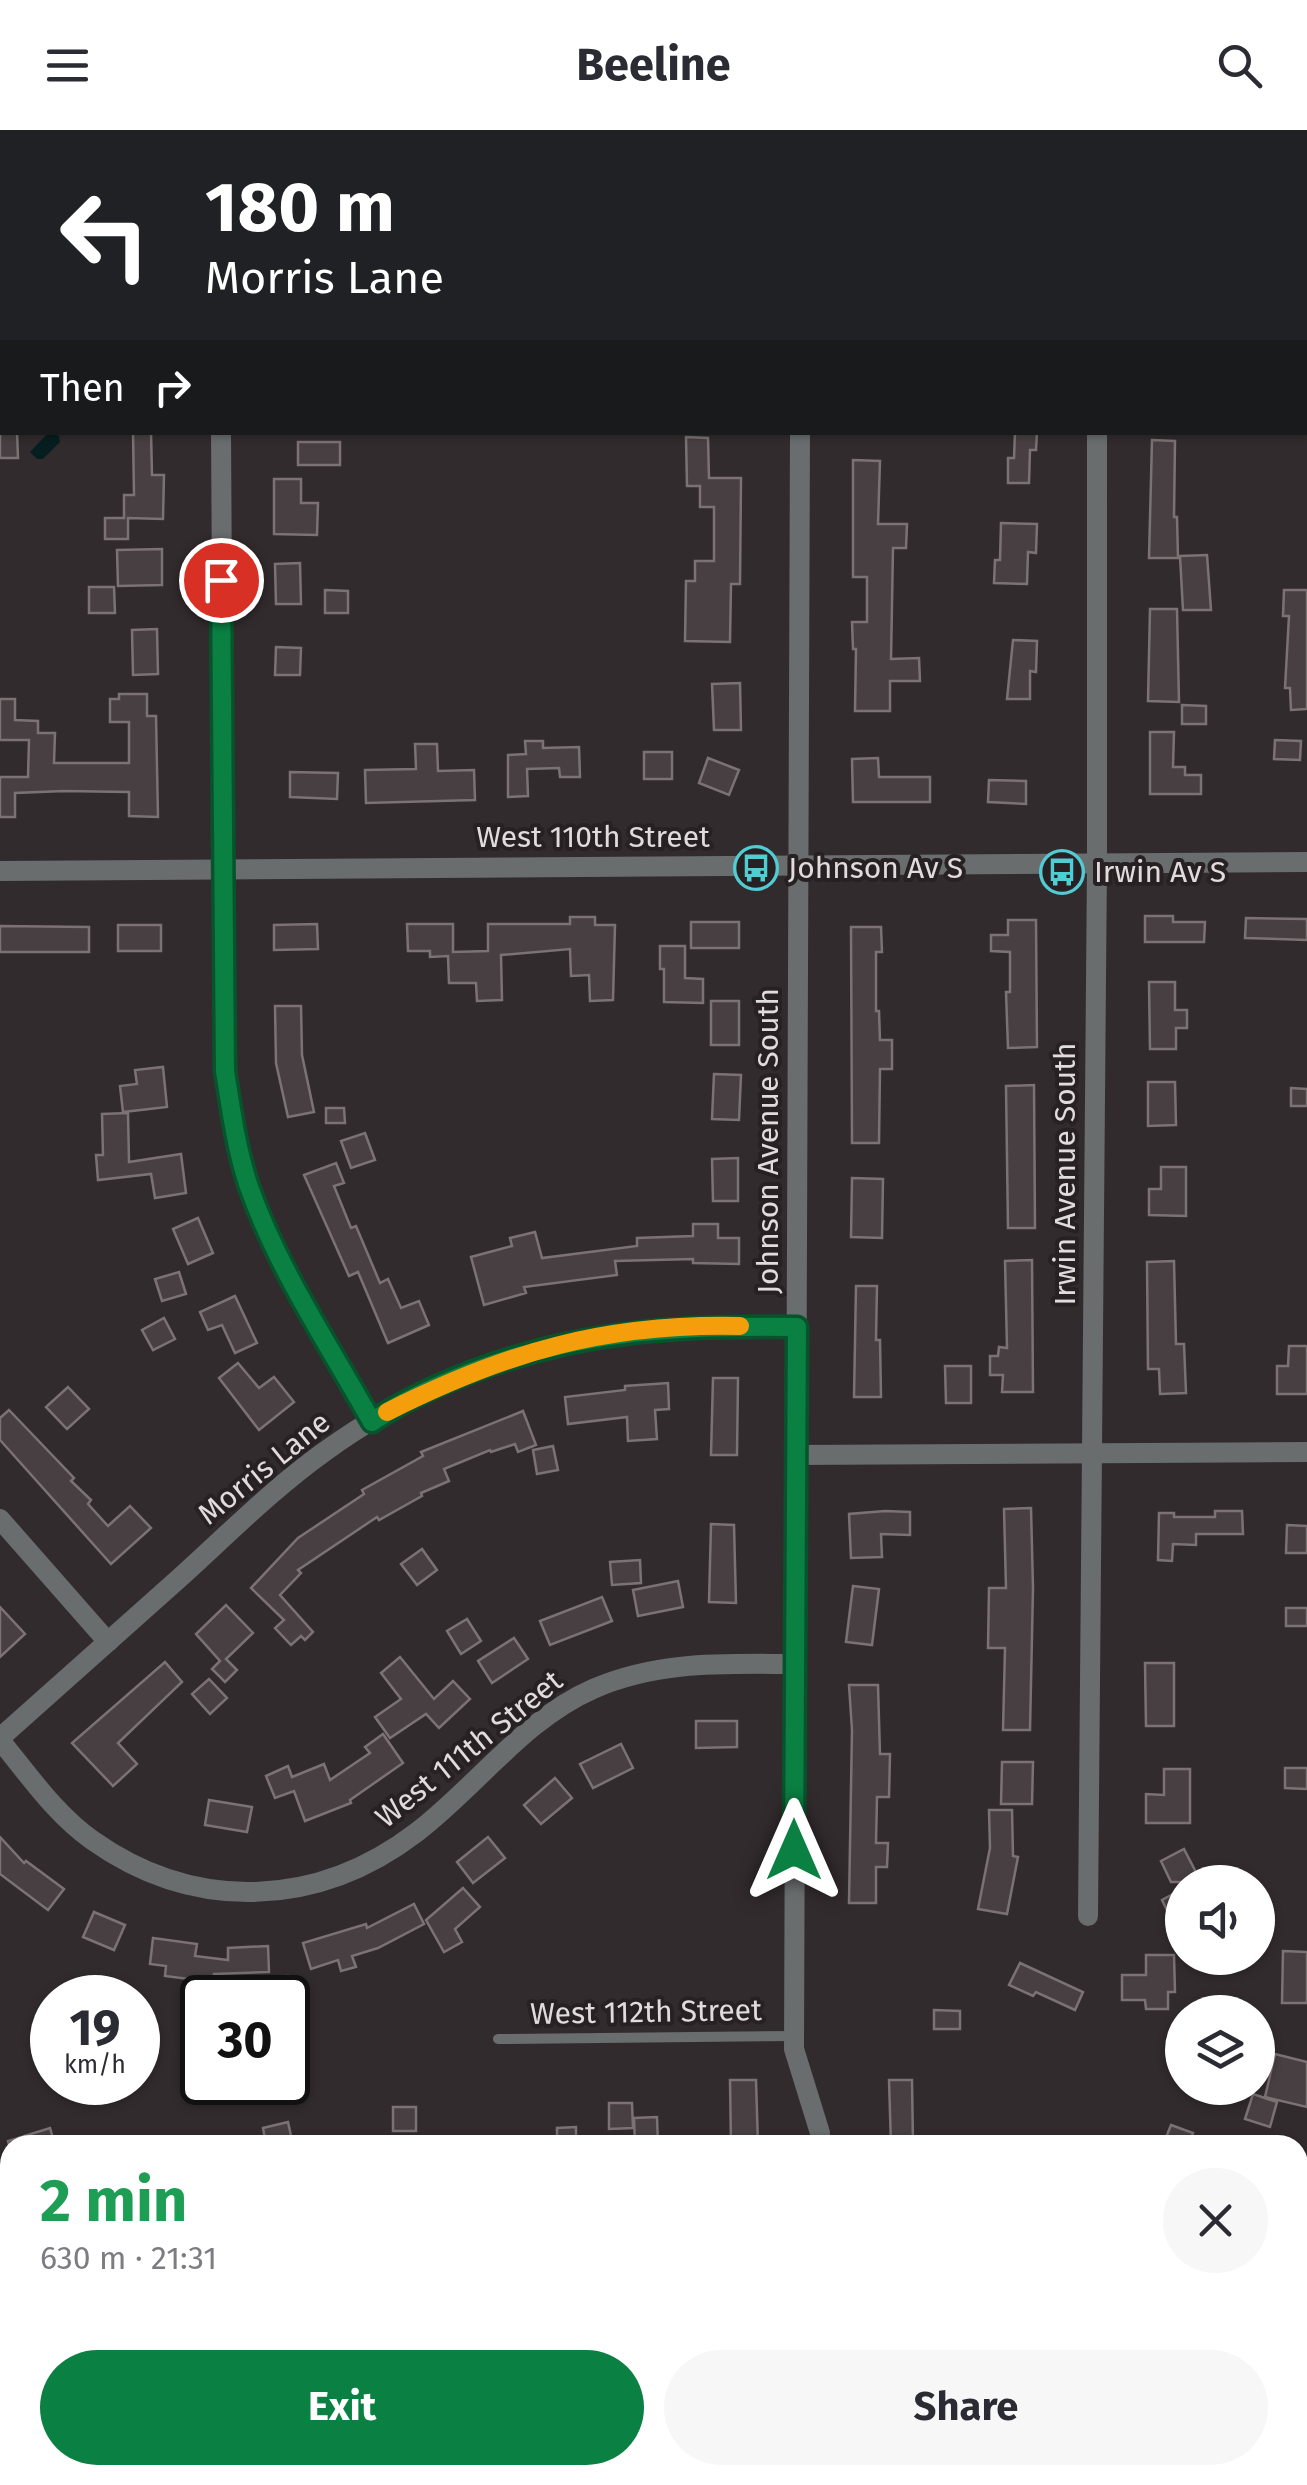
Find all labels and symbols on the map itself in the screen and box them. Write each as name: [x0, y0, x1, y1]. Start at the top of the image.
pin: [179, 538, 264, 623]
street label: West 110th Street: [476, 819, 710, 855]
bus stop icon: Johnson Av S: [733, 845, 779, 891]
bus stop icon: Irwin Av S: [1039, 849, 1085, 895]
place label: Johnson Av S: [788, 850, 963, 886]
place label: Irwin Av S: [1094, 854, 1226, 890]
street label: Johnson Avenue South: [750, 988, 786, 1294]
street label: Irwin Avenue South: [1047, 1042, 1083, 1306]
street label: Morris Lane: [191, 1404, 337, 1532]
street label: West 111th Street: [368, 1663, 570, 1835]
position arrow: [742, 1798, 846, 1902]
speed limit sign: 30: [180, 1975, 310, 2105]
street label: West 112th Street: [530, 1992, 762, 2032]

